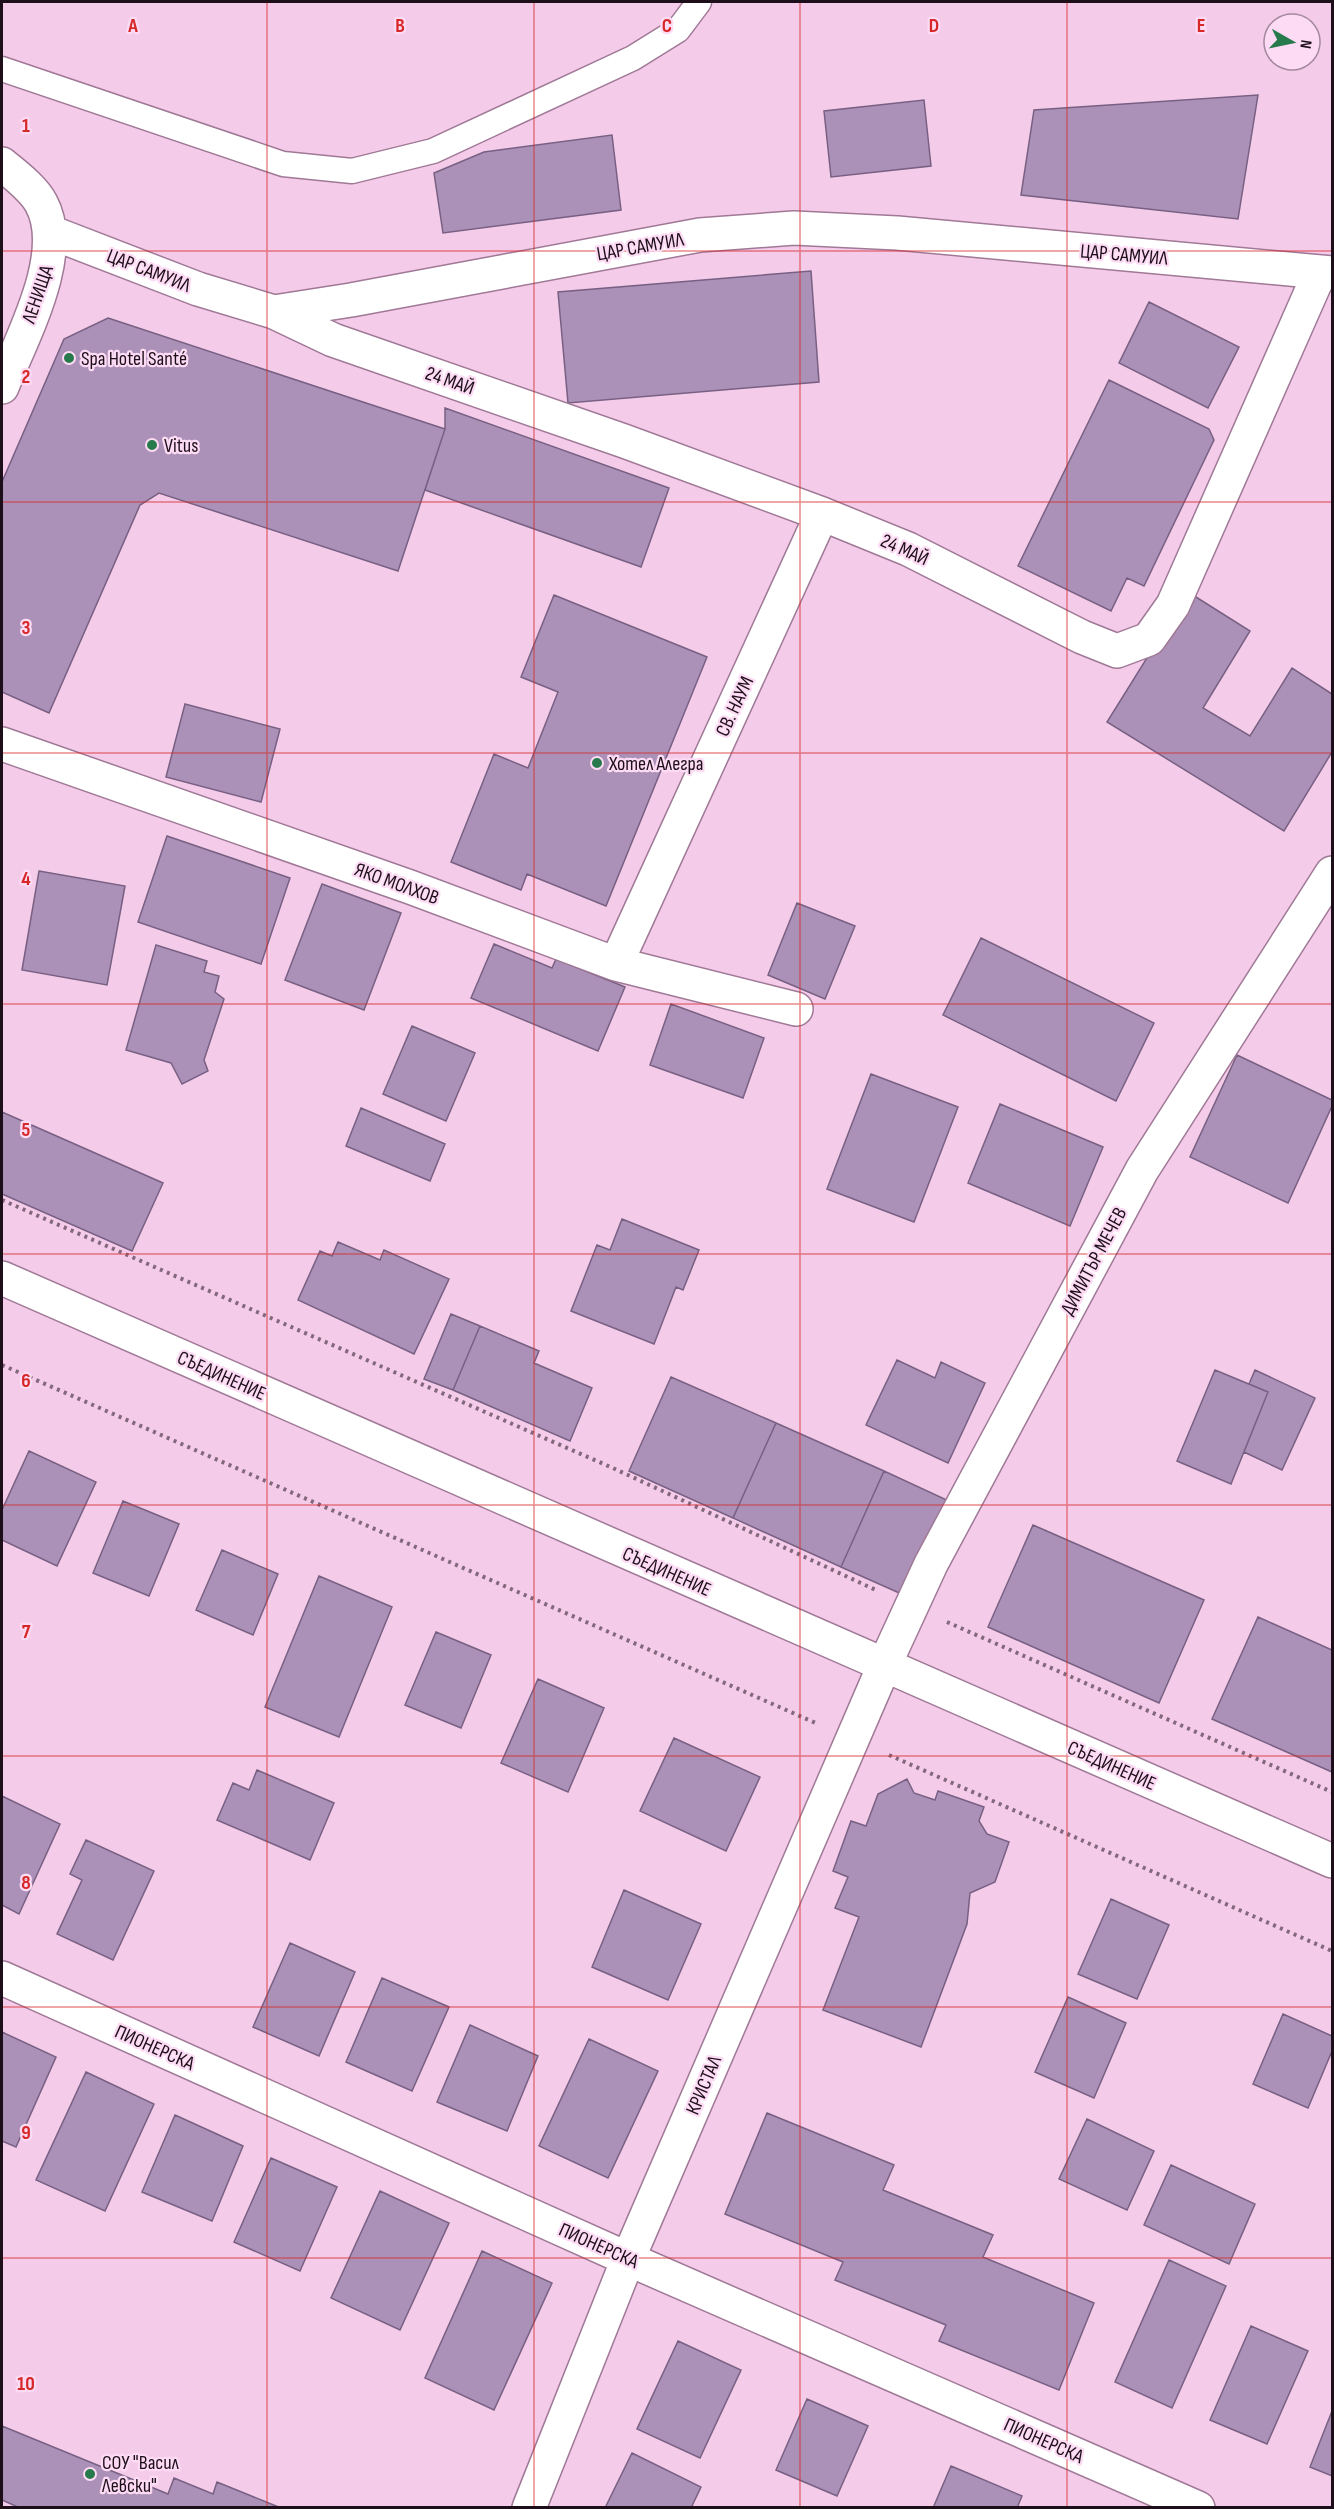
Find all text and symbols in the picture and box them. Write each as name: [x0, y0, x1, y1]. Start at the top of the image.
north arrow: [1262, 12, 1322, 72]
text: A: [127, 14, 138, 38]
text: B: [395, 14, 405, 38]
text: C: [662, 14, 672, 38]
text: D: [929, 14, 939, 38]
text: E: [1197, 14, 1205, 38]
text: N: [1295, 38, 1315, 50]
text: 1: [22, 114, 30, 138]
street label: ЦАР САМУИЛ: [595, 227, 686, 266]
street label: ЦАР САМУИЛ: [1079, 239, 1169, 271]
street label: ЦАР САМУИЛ: [103, 244, 194, 298]
street label: ЛЕНИЩА: [17, 262, 59, 327]
place label: Spa Hotel Santé: [81, 347, 187, 371]
marker: Spa Hotel Santé: [62, 351, 76, 365]
street label: 24 МАЙ: [422, 361, 477, 400]
text: 2: [22, 365, 30, 389]
place label: Vitus: [164, 434, 198, 458]
marker: Vitus: [145, 438, 159, 452]
street label: 24 МАЙ: [877, 529, 932, 571]
text: 3: [22, 616, 31, 640]
street label: СВ. НАУМ: [711, 673, 759, 740]
place label: Хотел Алегра: [608, 752, 704, 776]
marker: Хотел Алегра: [590, 756, 604, 770]
street label: ЯКО МОЛХОВ: [351, 858, 442, 910]
text: 4: [21, 867, 31, 891]
text: 5: [22, 1118, 31, 1142]
street label: ДИМИТЪР МЕЧЕВ: [1055, 1203, 1132, 1319]
street label: СЪЕДИНЕНИЕ: [174, 1346, 270, 1406]
text: 6: [21, 1369, 31, 1393]
street label: СЪЕДИНЕНИЕ: [619, 1542, 715, 1602]
text: 7: [22, 1620, 31, 1644]
street label: СЪЕДИНЕНИЕ: [1064, 1736, 1160, 1796]
text: 8: [21, 1871, 31, 1895]
street label: ПИОНЕРСКА: [111, 2020, 198, 2076]
street label: КРИСТАЛ: [681, 2052, 727, 2118]
text: 9: [21, 2121, 31, 2145]
street label: ПИОНЕРСКА: [555, 2218, 642, 2274]
text: 10: [17, 2372, 35, 2396]
street label: ПИОНЕРСКА: [1000, 2413, 1087, 2469]
place label: СОУ "Васил Левски": [101, 2451, 179, 2498]
marker: СОУ "Васил Левски": [83, 2467, 97, 2481]

